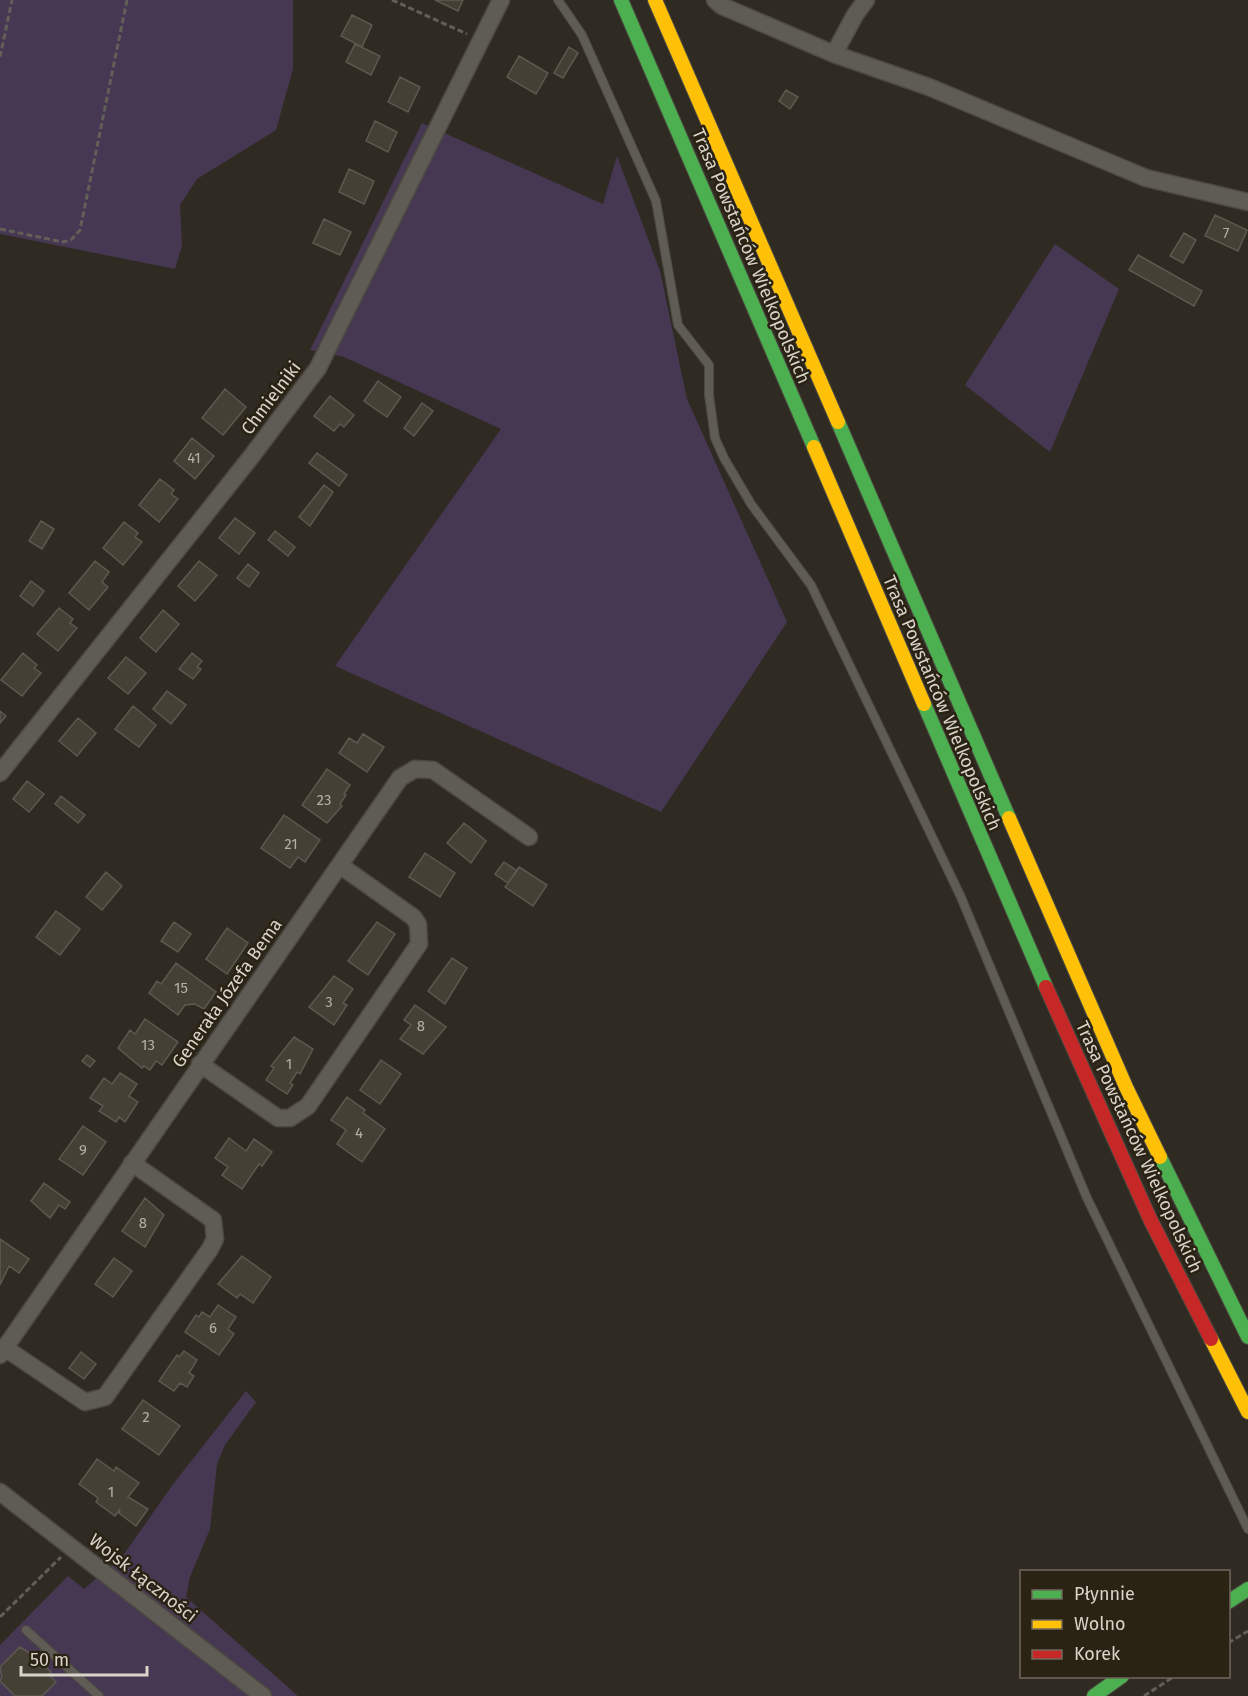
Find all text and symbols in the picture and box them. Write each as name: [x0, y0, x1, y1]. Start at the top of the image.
street label: Trasa Powstańców Wielkopolskich: [687, 125, 815, 387]
house number: 7: [1223, 224, 1230, 242]
street label: Chmielniki: [236, 357, 306, 439]
house number: 41: [187, 449, 201, 467]
street label: Trasa Powstańców Wielkopolskich: [878, 572, 1006, 834]
house number: 23: [317, 791, 331, 809]
house number: 21: [284, 835, 298, 853]
street label: Generała Józefa Bema: [167, 914, 287, 1072]
house number: 15: [174, 979, 188, 997]
house number: 3: [325, 993, 333, 1011]
house number: 8: [417, 1017, 425, 1035]
street label: Trasa Powstańców Wielkopolskich: [1071, 1018, 1207, 1276]
house number: 13: [141, 1036, 155, 1054]
house number: 1: [286, 1055, 292, 1073]
house number: 4: [355, 1124, 363, 1142]
house number: 9: [79, 1141, 87, 1159]
house number: 8: [139, 1214, 147, 1232]
house number: 6: [209, 1319, 217, 1337]
house number: 2: [142, 1408, 150, 1426]
house number: 1: [108, 1483, 114, 1501]
street label: Wojsk Łączności: [85, 1529, 201, 1627]
legend: [1020, 1570, 1230, 1678]
text: Płynnie: [1074, 1583, 1135, 1605]
text: Wolno: [1074, 1613, 1126, 1635]
scale bar: [21, 1639, 147, 1677]
text: Korek: [1074, 1643, 1121, 1665]
text: 50 m: [30, 1649, 69, 1671]

